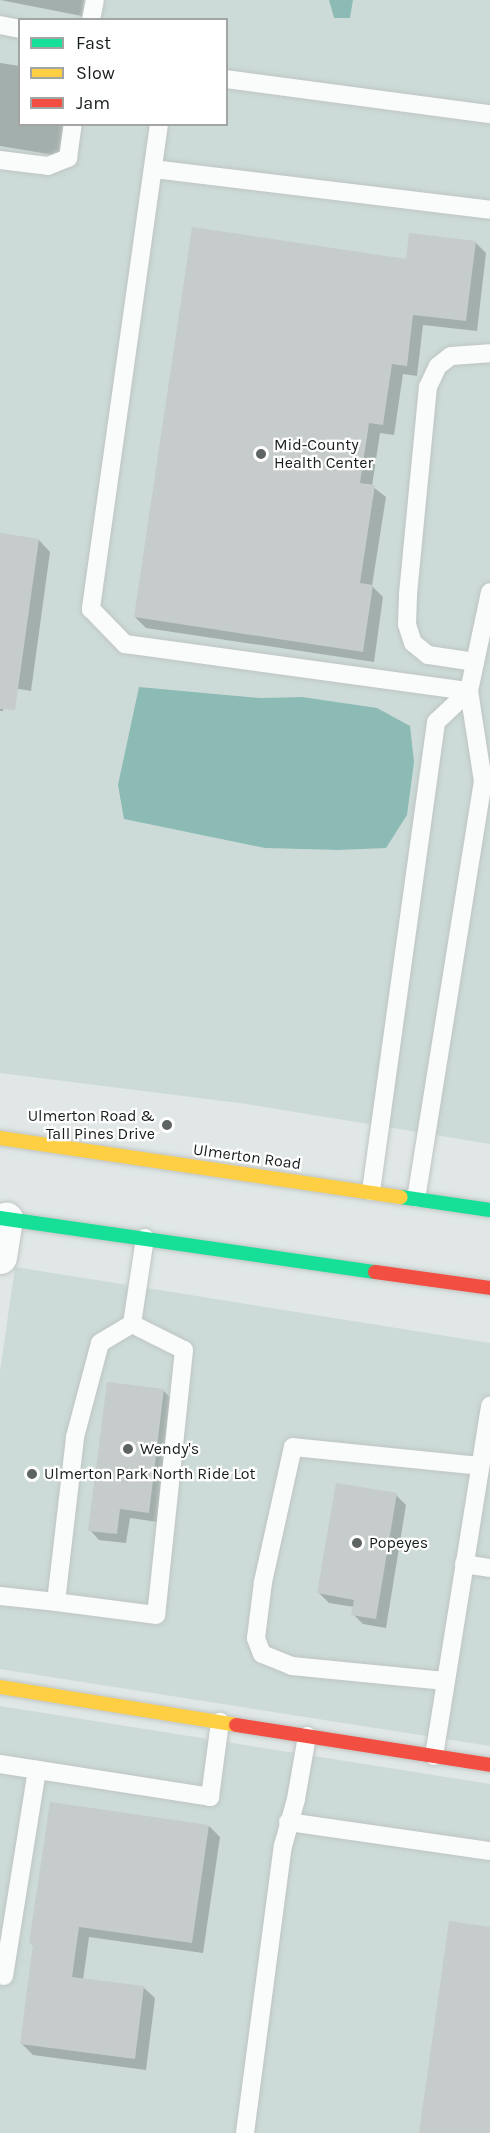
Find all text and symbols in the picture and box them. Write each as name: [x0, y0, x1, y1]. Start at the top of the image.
legend: [18, 18, 228, 126]
text: Fast: [76, 32, 111, 54]
text: Slow: [76, 62, 115, 84]
text: Jam: [76, 92, 110, 114]
place label: Mid-County Health Center: [274, 435, 373, 473]
marker: Mid-County Health Center: [252, 445, 270, 463]
place label: Ulmerton Road & Tall Pines Drive: [28, 1106, 155, 1144]
marker: Ulmerton Road & Tall Pines Drive: [160, 1118, 174, 1132]
street label: Ulmerton Road: [192, 1140, 302, 1174]
place label: Wendy's: [140, 1439, 199, 1459]
marker: Wendy's: [121, 1442, 135, 1456]
place label: Ulmerton Park North Ride Lot: [44, 1464, 256, 1484]
marker: Ulmerton Park North Ride Lot: [25, 1467, 39, 1481]
place label: Popeyes: [369, 1533, 428, 1553]
marker: Popeyes: [350, 1536, 364, 1550]

